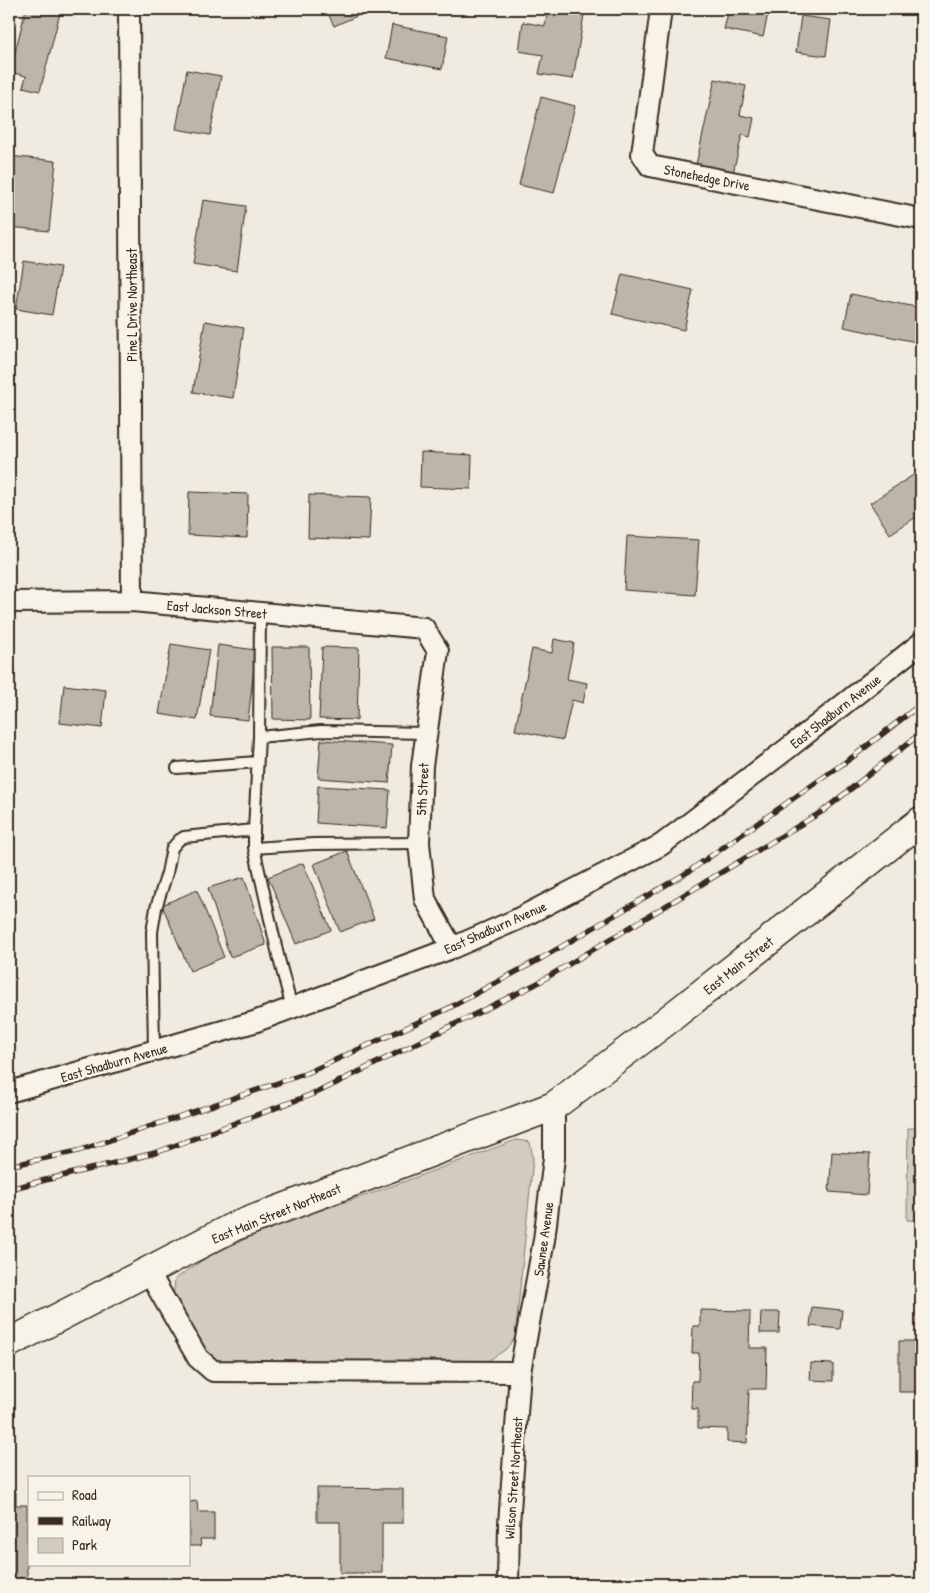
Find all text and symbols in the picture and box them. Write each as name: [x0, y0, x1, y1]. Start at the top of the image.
street label: Stonehedge Drive: [662, 159, 752, 196]
street label: Pine L Drive Northeast: [122, 248, 141, 362]
street label: East Jackson Street: [166, 595, 268, 623]
street label: East Shadburn Avenue: [786, 669, 885, 752]
street label: 5th Street: [411, 762, 433, 816]
street label: East Shadburn Avenue: [441, 896, 550, 958]
street label: East Main Street: [699, 931, 777, 998]
street label: East Shadburn Avenue: [58, 1038, 170, 1086]
street label: East Main Street Northeast: [209, 1178, 344, 1248]
street label: Sawnee Avenue: [528, 1200, 558, 1277]
street label: Wilson Street Northeast: [499, 1416, 527, 1540]
legend: [28, 1476, 190, 1566]
text: Road: [72, 1484, 97, 1505]
text: Railway: [72, 1510, 111, 1531]
text: Park: [72, 1534, 97, 1555]

